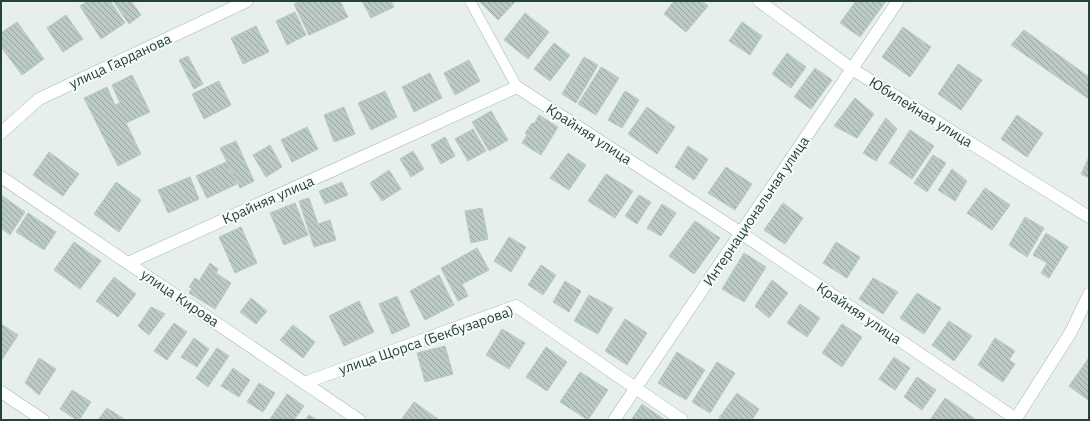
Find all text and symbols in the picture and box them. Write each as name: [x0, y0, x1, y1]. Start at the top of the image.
street label: улица Гарданова: [66, 29, 174, 93]
street label: Юбилейная улица: [866, 73, 977, 151]
street label: Крайняя улица: [543, 100, 636, 169]
street label: Интернациональная улица: [699, 132, 813, 289]
street label: Крайняя улица: [219, 172, 317, 228]
street label: улица Кирова: [137, 265, 223, 331]
street label: Крайняя улица: [813, 278, 905, 348]
street label: улица Щорса (Бекбузарова): [336, 302, 516, 378]

